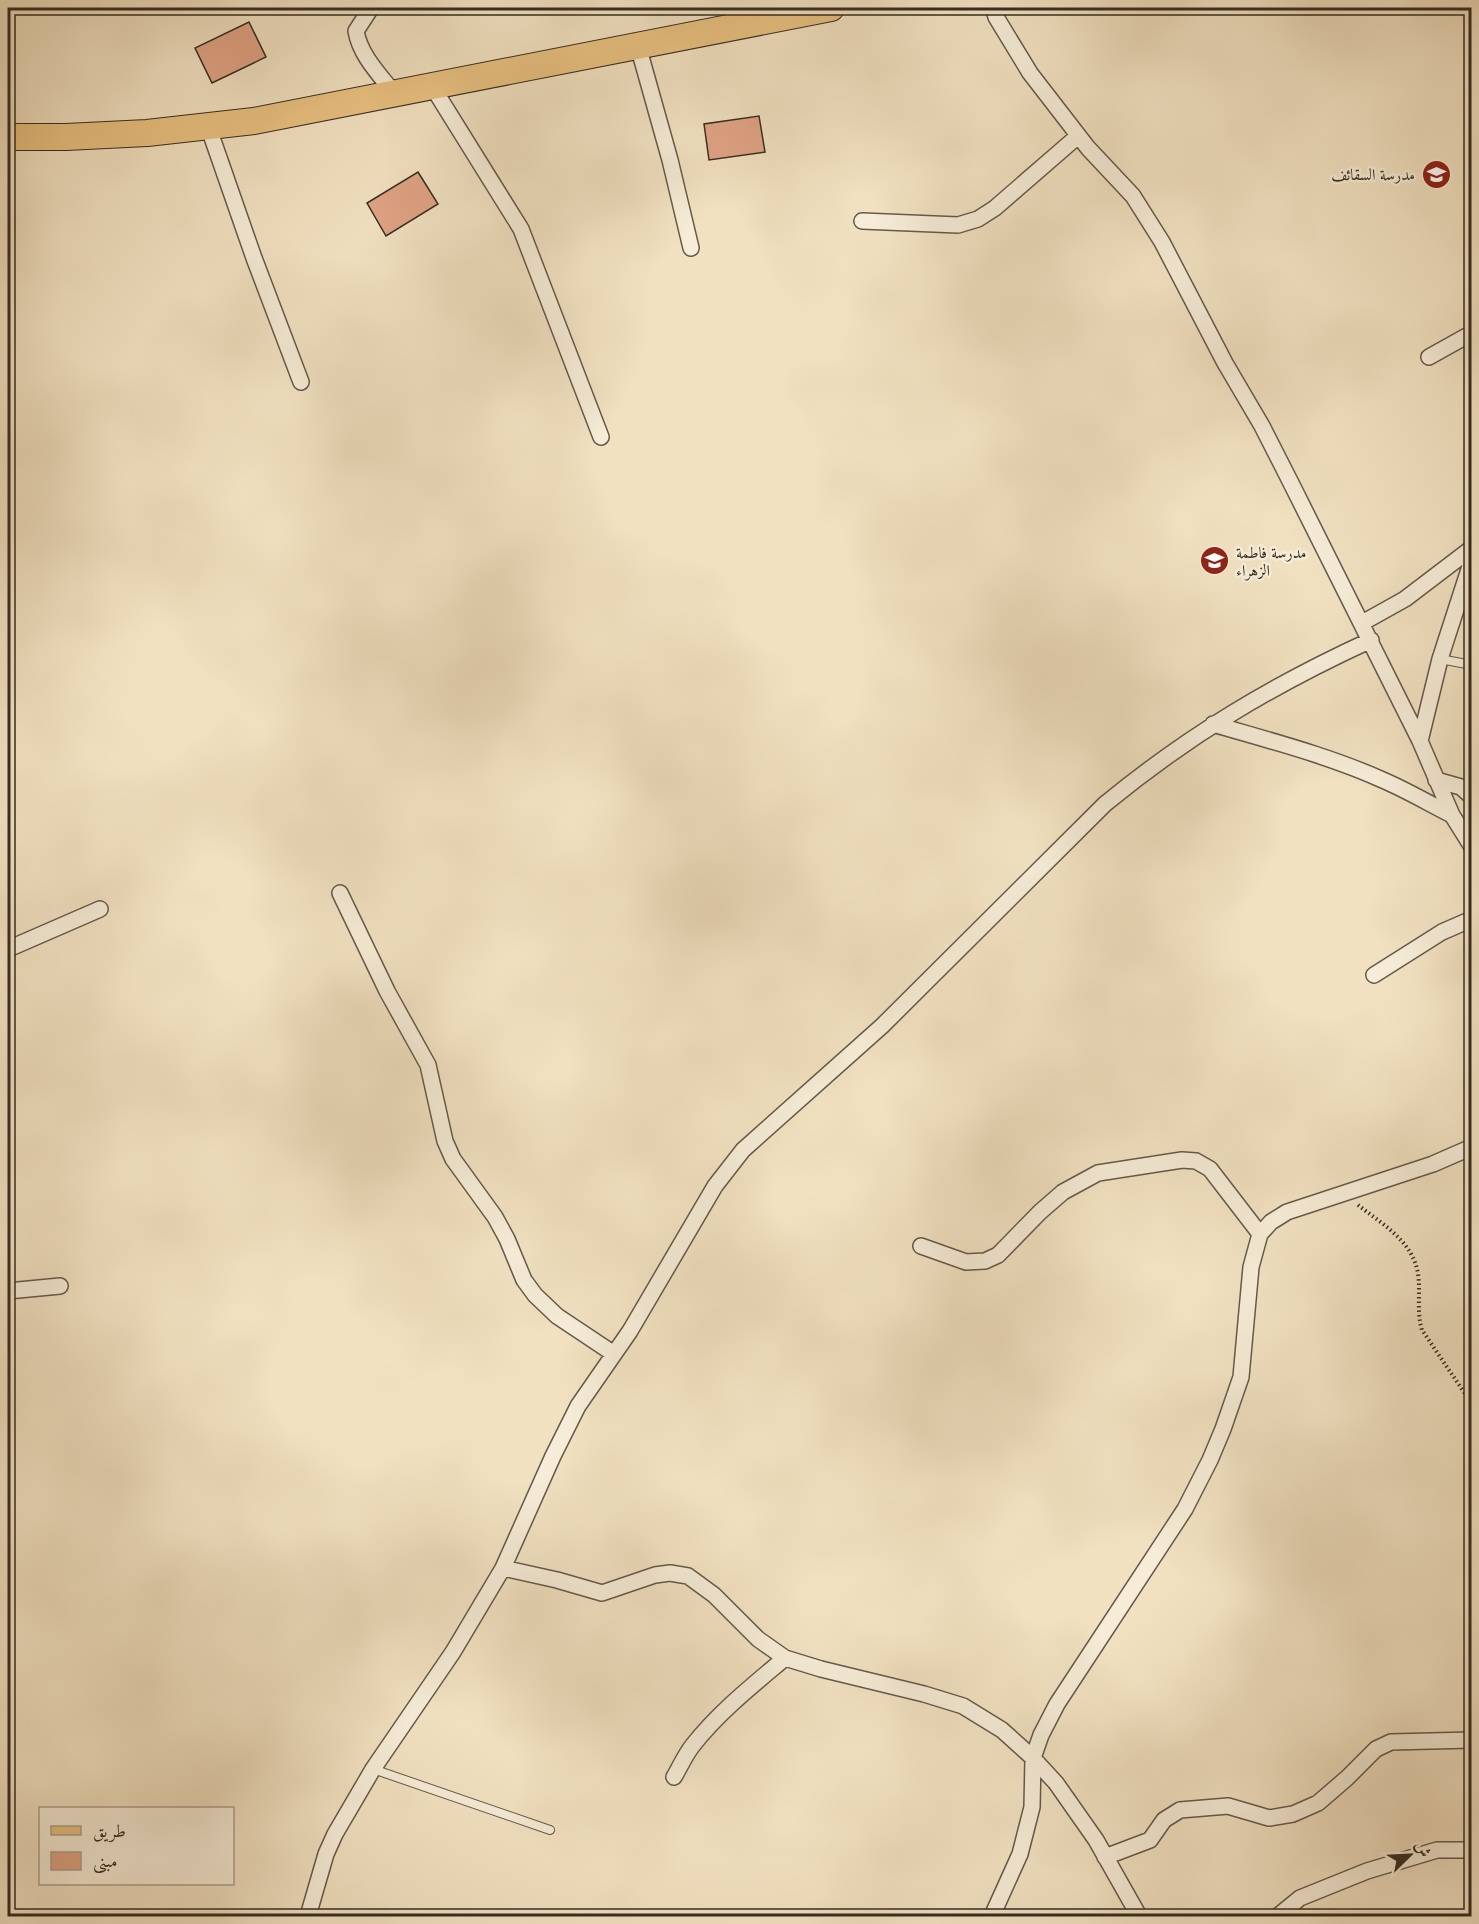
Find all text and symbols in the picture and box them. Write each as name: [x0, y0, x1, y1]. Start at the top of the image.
school or university icon: مدرسة السقائف: [1420, 158, 1452, 190]
place label: مدرسة السقائف: [1331, 164, 1415, 184]
place label: مدرسة فاطمة الزهراء: [1236, 542, 1307, 581]
school or university icon: مدرسة فاطمة الزهراء: [1199, 545, 1231, 577]
legend: [39, 1807, 234, 1885]
text: طريق: [93, 1820, 126, 1843]
north arrow: [1380, 1825, 1440, 1885]
text: ش: [1411, 1838, 1436, 1860]
text: مبنى: [93, 1850, 118, 1874]

